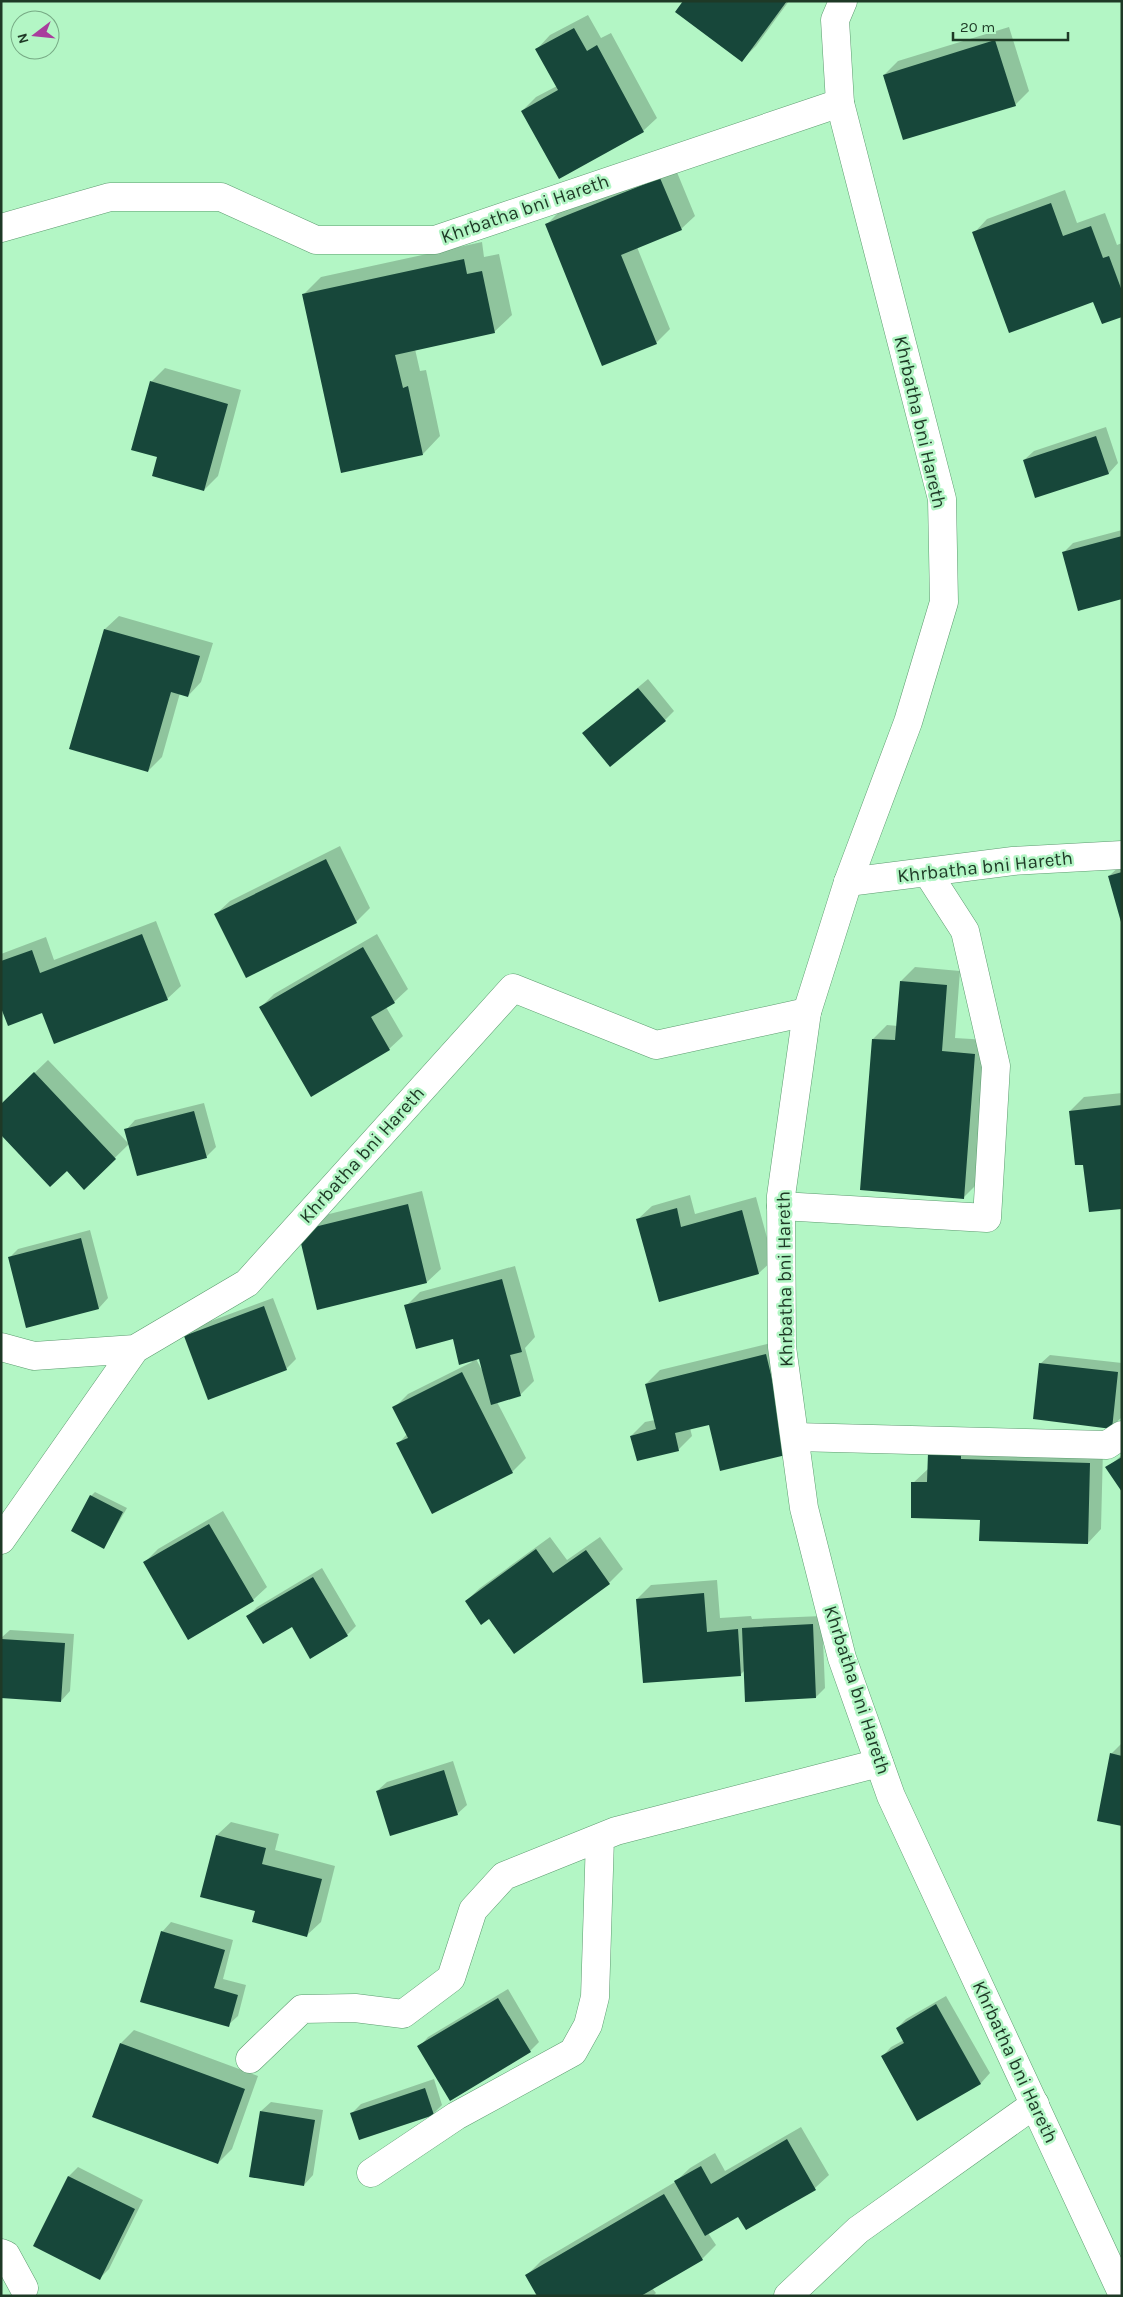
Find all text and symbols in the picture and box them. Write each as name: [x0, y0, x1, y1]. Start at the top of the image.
north arrow: [10, 10, 60, 60]
scale bar: [953, 10, 1068, 42]
text: 20 m: [960, 18, 995, 36]
text: N: [13, 31, 33, 46]
street label: Khrbatha bni Hareth: [438, 170, 612, 248]
street label: Khrbatha bni Hareth: [889, 334, 951, 510]
street label: Khrbatha bni Hareth: [896, 847, 1074, 887]
street label: Khrbatha bni Hareth: [295, 1082, 429, 1228]
street label: Khrbatha bni Hareth: [772, 1191, 798, 1367]
street label: Khrbatha bni Hareth: [819, 1603, 895, 1777]
street label: Khrbatha bni Hareth: [968, 1977, 1062, 2147]

